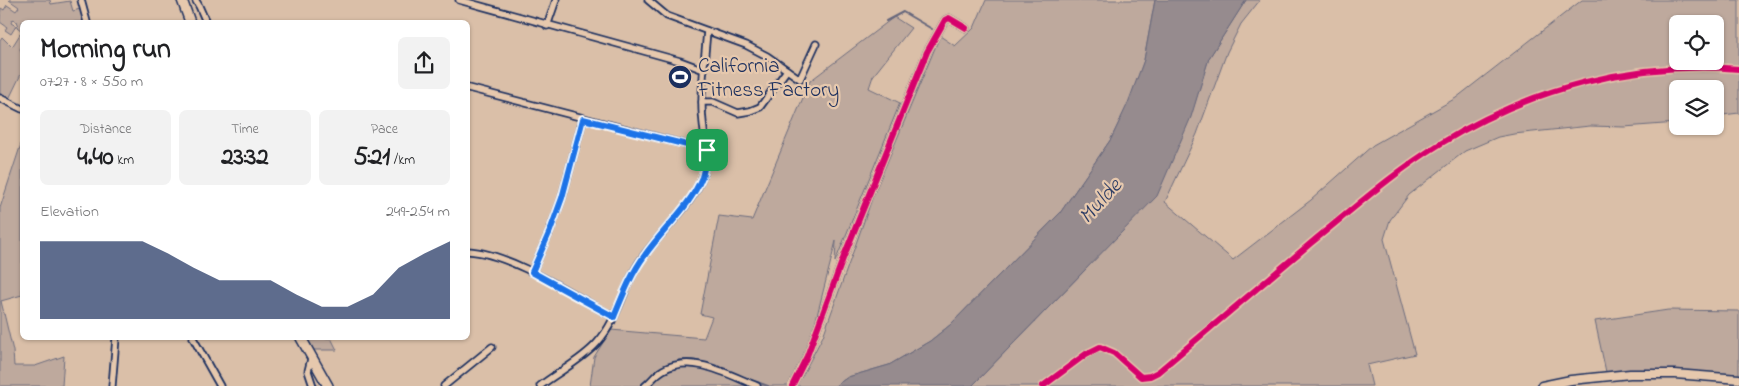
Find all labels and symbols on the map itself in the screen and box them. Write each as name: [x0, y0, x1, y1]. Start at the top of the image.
place label: California Fitness Factory: [697, 52, 839, 108]
sports icon: California Fitness Factory: [667, 64, 693, 90]
pin: [686, 129, 728, 171]
water label: Mulde: [1072, 171, 1131, 232]

